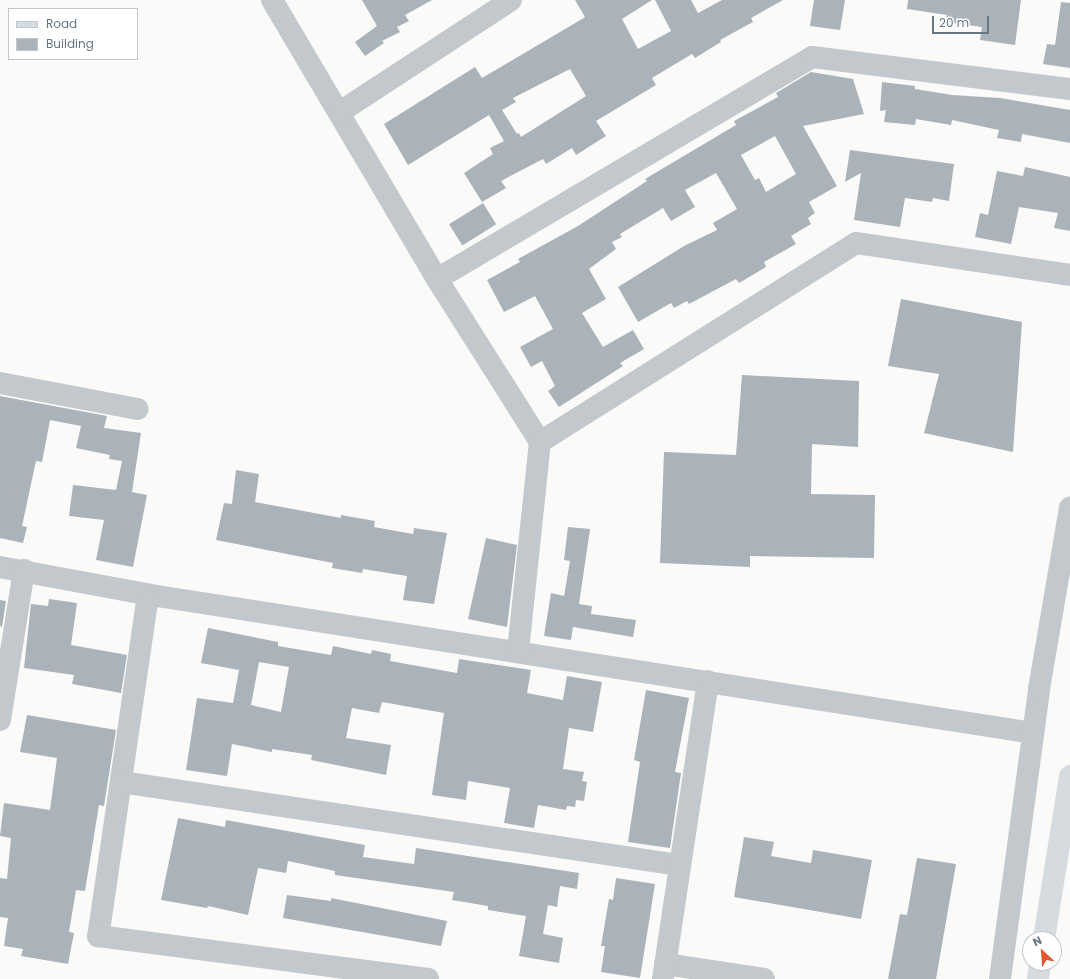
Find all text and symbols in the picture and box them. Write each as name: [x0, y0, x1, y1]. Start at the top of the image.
legend: [8, 8, 138, 60]
scale bar: [934, 8, 991, 34]
text: 20 m: [939, 14, 969, 31]
text: Road: [46, 15, 77, 32]
text: Building: [46, 35, 94, 52]
north arrow: [1022, 931, 1062, 971]
text: N: [1030, 932, 1044, 950]

